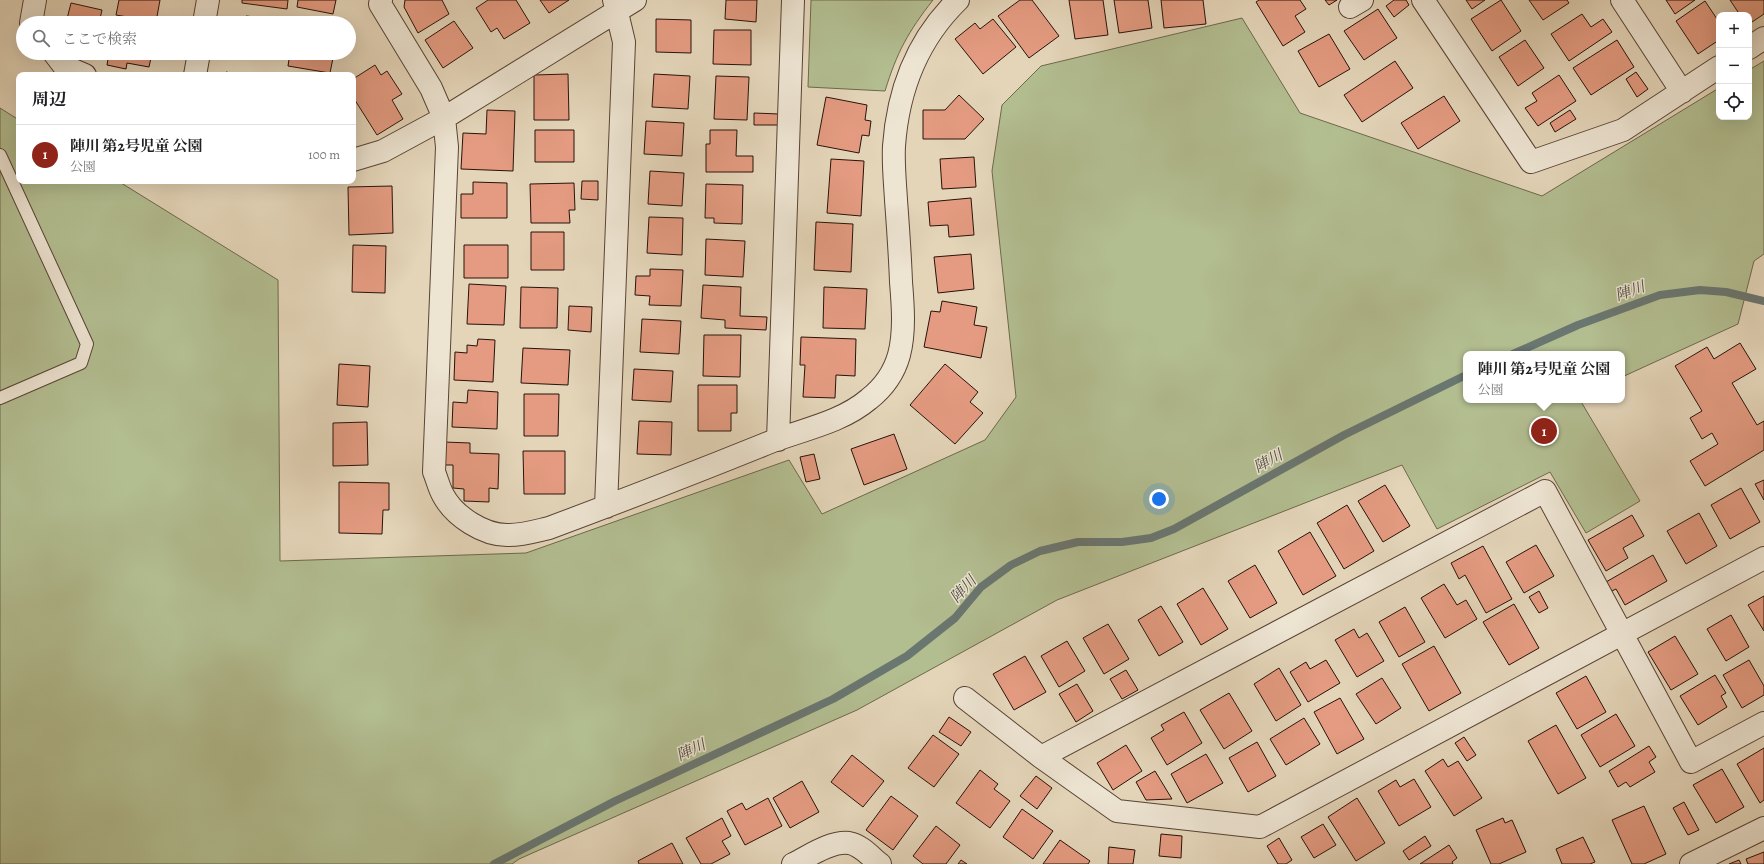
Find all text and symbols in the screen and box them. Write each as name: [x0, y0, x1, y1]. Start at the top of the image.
map controls: [1716, 12, 1752, 120]
button: +: [1716, 12, 1752, 48]
search box: [16, 16, 356, 60]
icon: search: [30, 27, 52, 49]
text: ここで検索: [62, 29, 137, 49]
button: −: [1716, 48, 1752, 84]
button: locate: [1716, 84, 1752, 120]
text: 周辺: [32, 88, 66, 111]
text: 陣川 第2号児童 公園: [70, 136, 202, 156]
text: 1: [43, 146, 47, 163]
text: 100 m: [308, 146, 340, 163]
text: 公園: [70, 158, 96, 175]
water label: 陣川: [1612, 276, 1649, 306]
popup: [1463, 351, 1625, 403]
text: 陣川 第2号児童 公園: [1478, 359, 1610, 379]
text: 公園: [1478, 381, 1504, 398]
pin: 1: [1531, 416, 1557, 446]
water label: 陣川: [1250, 444, 1288, 477]
your location: [1149, 489, 1169, 509]
water label: 陣川: [945, 570, 982, 607]
water label: 陣川: [673, 734, 711, 765]

